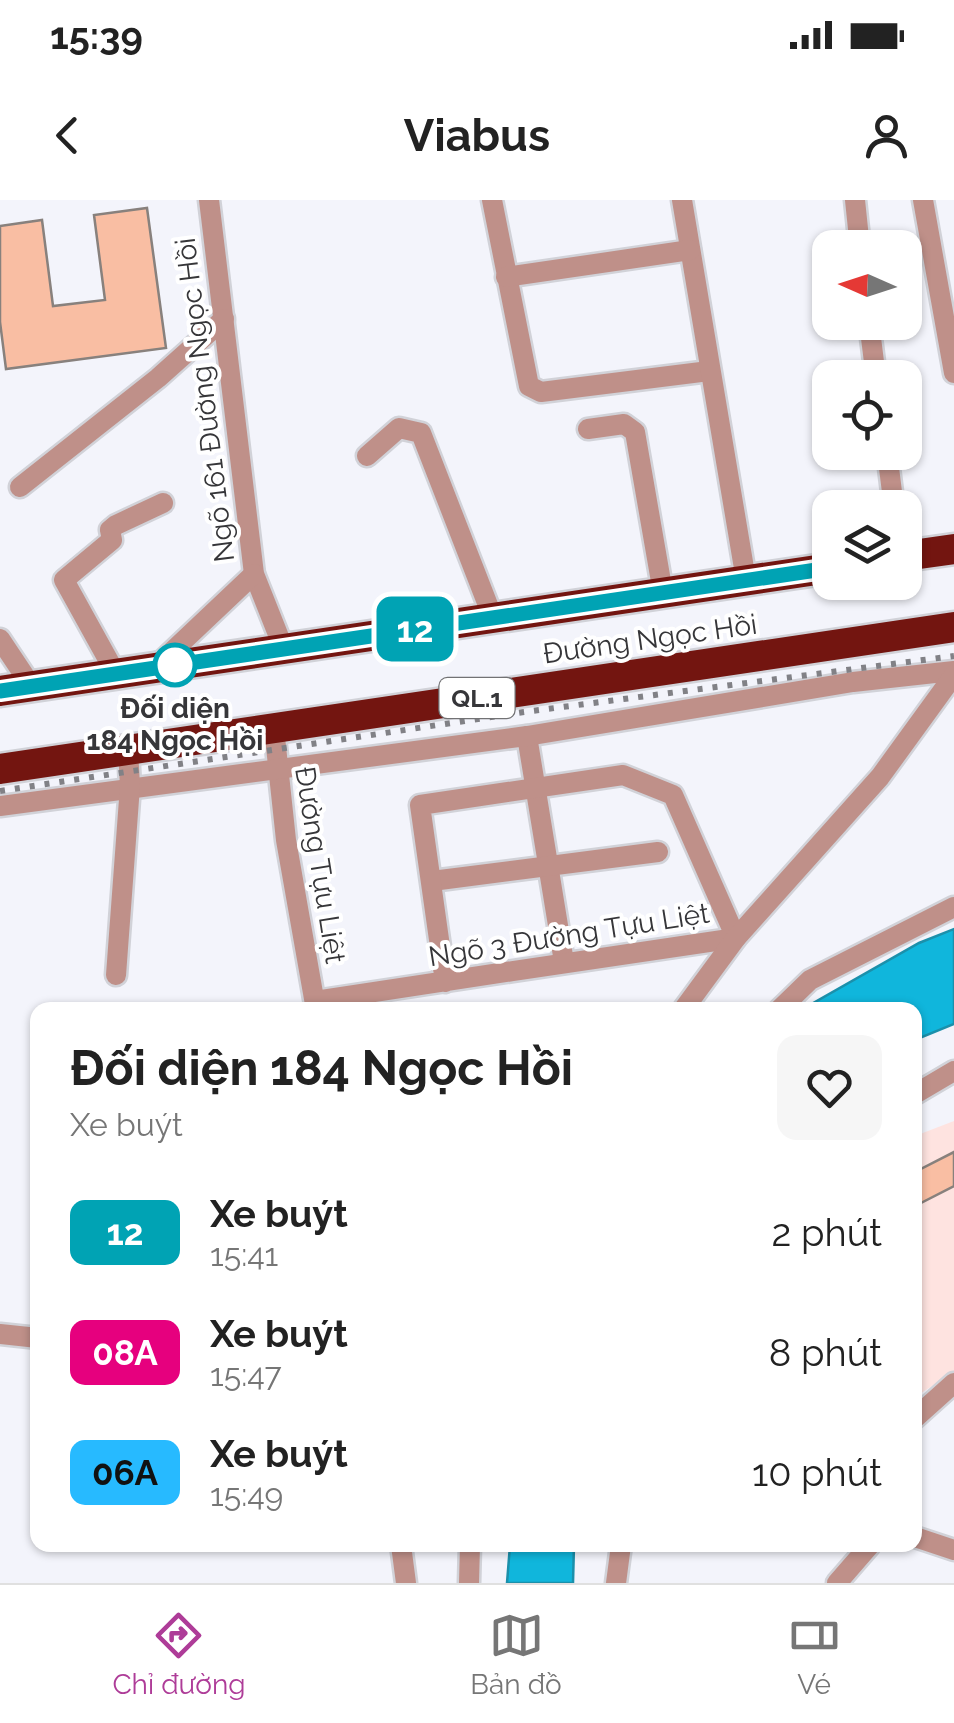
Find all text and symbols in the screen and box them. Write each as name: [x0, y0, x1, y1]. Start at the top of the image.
text: 15:39: [50, 13, 143, 58]
icon: back: [40, 108, 95, 163]
icon: person: [859, 108, 914, 163]
text: Viabus: [404, 109, 550, 162]
north arrow: [812, 230, 922, 340]
map controls: [812, 230, 922, 600]
street label: Ngõ 161 Đường Ngọc Hồi: [169, 236, 241, 564]
button: locate: [812, 360, 922, 470]
button: layers: [812, 490, 922, 600]
line badge: 12: [370, 596, 460, 662]
street label: Đường Ngọc Hồi: [541, 608, 759, 670]
text: 12: [396, 609, 434, 650]
marker: Đối diện 184 Ngọc Hồi: [154, 644, 196, 686]
road number: QL.1: [440, 678, 514, 718]
place label: Đối diện 184 Ngọc Hồi: [87, 692, 263, 757]
street label: Đường Tựu Liệt: [288, 764, 352, 967]
street label: Ngõ 3 Đường Tựu Liệt: [426, 896, 712, 973]
button: heart: [777, 1035, 882, 1140]
text: Đối diện 184 Ngọc Hồi: [70, 1040, 573, 1096]
text: Xe buýt: [70, 1106, 183, 1143]
text: Xe buýt: [210, 1191, 348, 1236]
text: 2 phút: [772, 1210, 882, 1255]
text: 12: [106, 1212, 144, 1253]
text: 15:41: [210, 1236, 278, 1273]
text: Xe buýt: [210, 1311, 348, 1356]
text: 8 phút: [769, 1330, 882, 1375]
text: 08A: [92, 1332, 158, 1373]
text: 15:47: [210, 1356, 282, 1393]
text: Xe buýt: [210, 1431, 348, 1476]
text: 10 phút: [752, 1450, 882, 1495]
text: 06A: [92, 1452, 158, 1493]
text: 15:49: [210, 1476, 283, 1513]
tab: Chỉ đường: [112, 1608, 246, 1701]
tab: Bản đồ: [470, 1608, 562, 1701]
tab: Vé: [787, 1608, 842, 1701]

